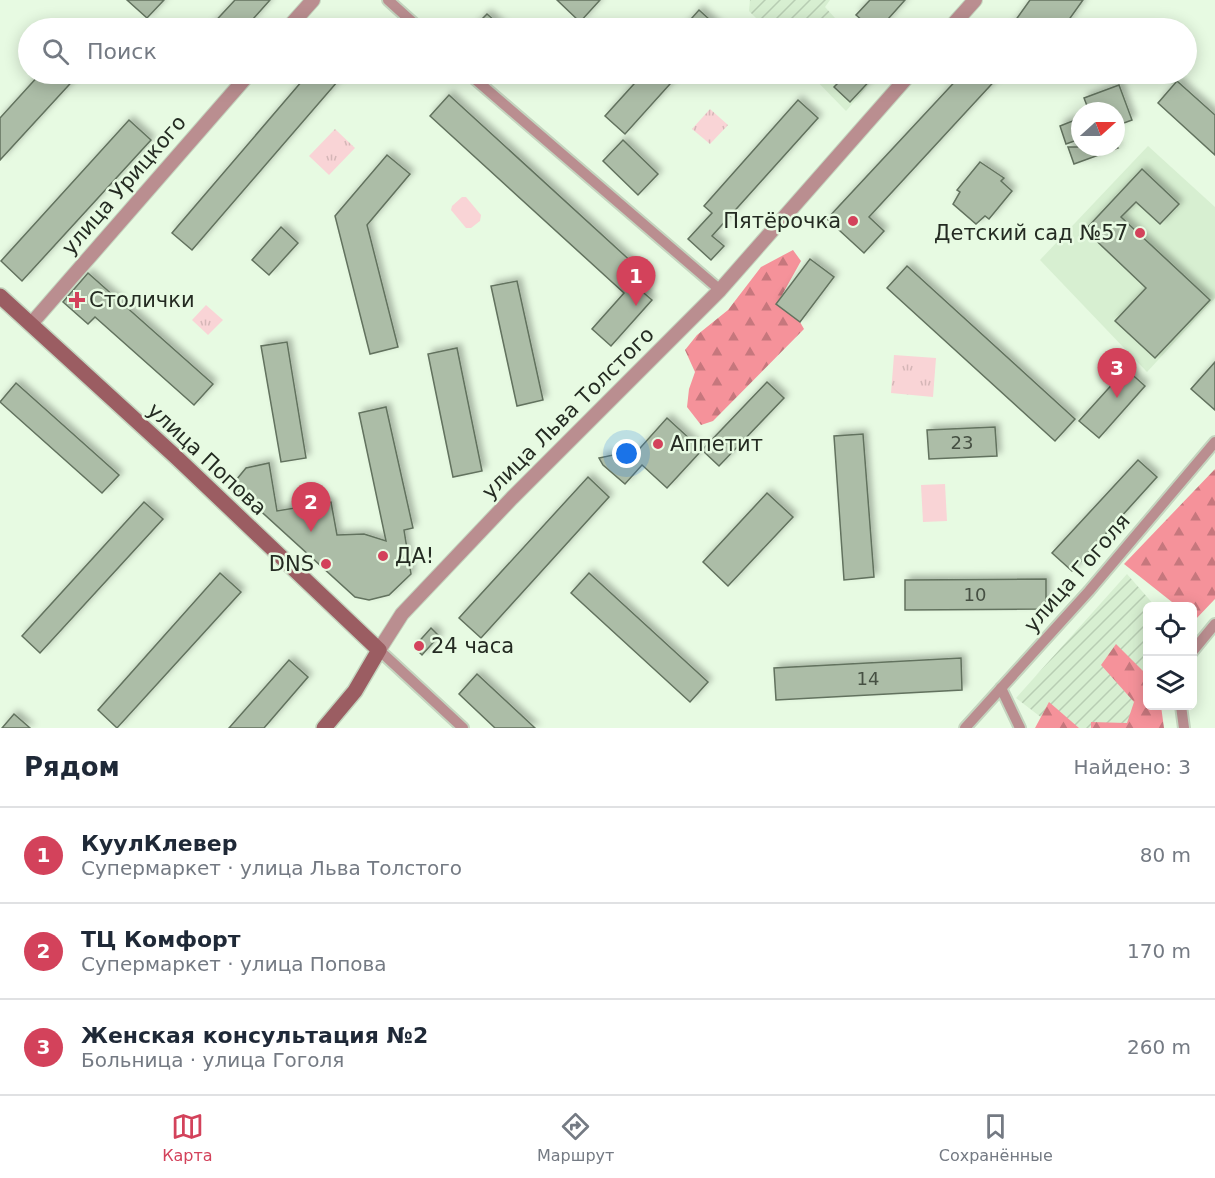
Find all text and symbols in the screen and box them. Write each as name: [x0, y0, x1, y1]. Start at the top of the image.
search box: [18, 18, 1197, 84]
icon: search: [39, 35, 72, 68]
text: Поиск: [87, 39, 157, 64]
north arrow: [1071, 102, 1125, 156]
street label: улица Урицкого: [57, 110, 191, 260]
place label: Пятёрочка: [723, 209, 841, 233]
marker: Пятёрочка: [846, 214, 860, 228]
place label: Детский сад №57: [934, 221, 1128, 245]
marker: Детский сад №57: [1133, 226, 1147, 240]
pin: 1: [616, 256, 656, 306]
place label: Столички: [89, 288, 195, 312]
marker: Столички: [70, 293, 84, 307]
street label: улица Льва Толстого: [477, 322, 659, 504]
pin: 3: [1098, 348, 1136, 398]
street label: улица Попова: [143, 398, 271, 520]
place label: Аппетит: [670, 432, 763, 456]
house number: 23: [951, 432, 973, 453]
marker: Аппетит: [651, 437, 665, 451]
your location: [612, 439, 641, 468]
pin: 2: [292, 482, 330, 532]
street label: улица Гоголя: [1019, 509, 1135, 637]
place label: ДА!: [395, 544, 434, 568]
marker: ДА!: [376, 549, 390, 563]
place label: DNS: [269, 552, 314, 576]
marker: DNS: [319, 557, 333, 571]
house number: 10: [964, 584, 986, 605]
map controls: [1143, 602, 1197, 710]
button: locate: [1143, 602, 1197, 656]
place label: 24 часа: [431, 634, 514, 658]
marker: 24 часа: [412, 639, 426, 653]
button: layers: [1143, 656, 1197, 710]
house number: 14: [857, 668, 879, 689]
text: Рядом: [24, 752, 120, 782]
text: Найдено: 3: [1073, 755, 1191, 779]
text: КуулКлевер: [81, 831, 237, 856]
text: 1: [37, 843, 50, 867]
text: 80 m: [1140, 843, 1191, 867]
text: Супермаркет · улица Льва Толстого: [81, 856, 462, 880]
text: ТЦ Комфорт: [81, 927, 241, 952]
text: 2: [37, 939, 50, 963]
text: 170 m: [1127, 939, 1191, 963]
text: Супермаркет · улица Попова: [81, 952, 387, 976]
text: Женская консультация №2: [81, 1023, 428, 1048]
text: 3: [37, 1035, 50, 1059]
text: 260 m: [1127, 1035, 1191, 1059]
text: Больница · улица Гоголя: [81, 1048, 344, 1072]
tab: Карта: [162, 1110, 213, 1165]
tab: Маршрут: [537, 1110, 614, 1165]
tab: Сохранённые: [939, 1110, 1053, 1165]

